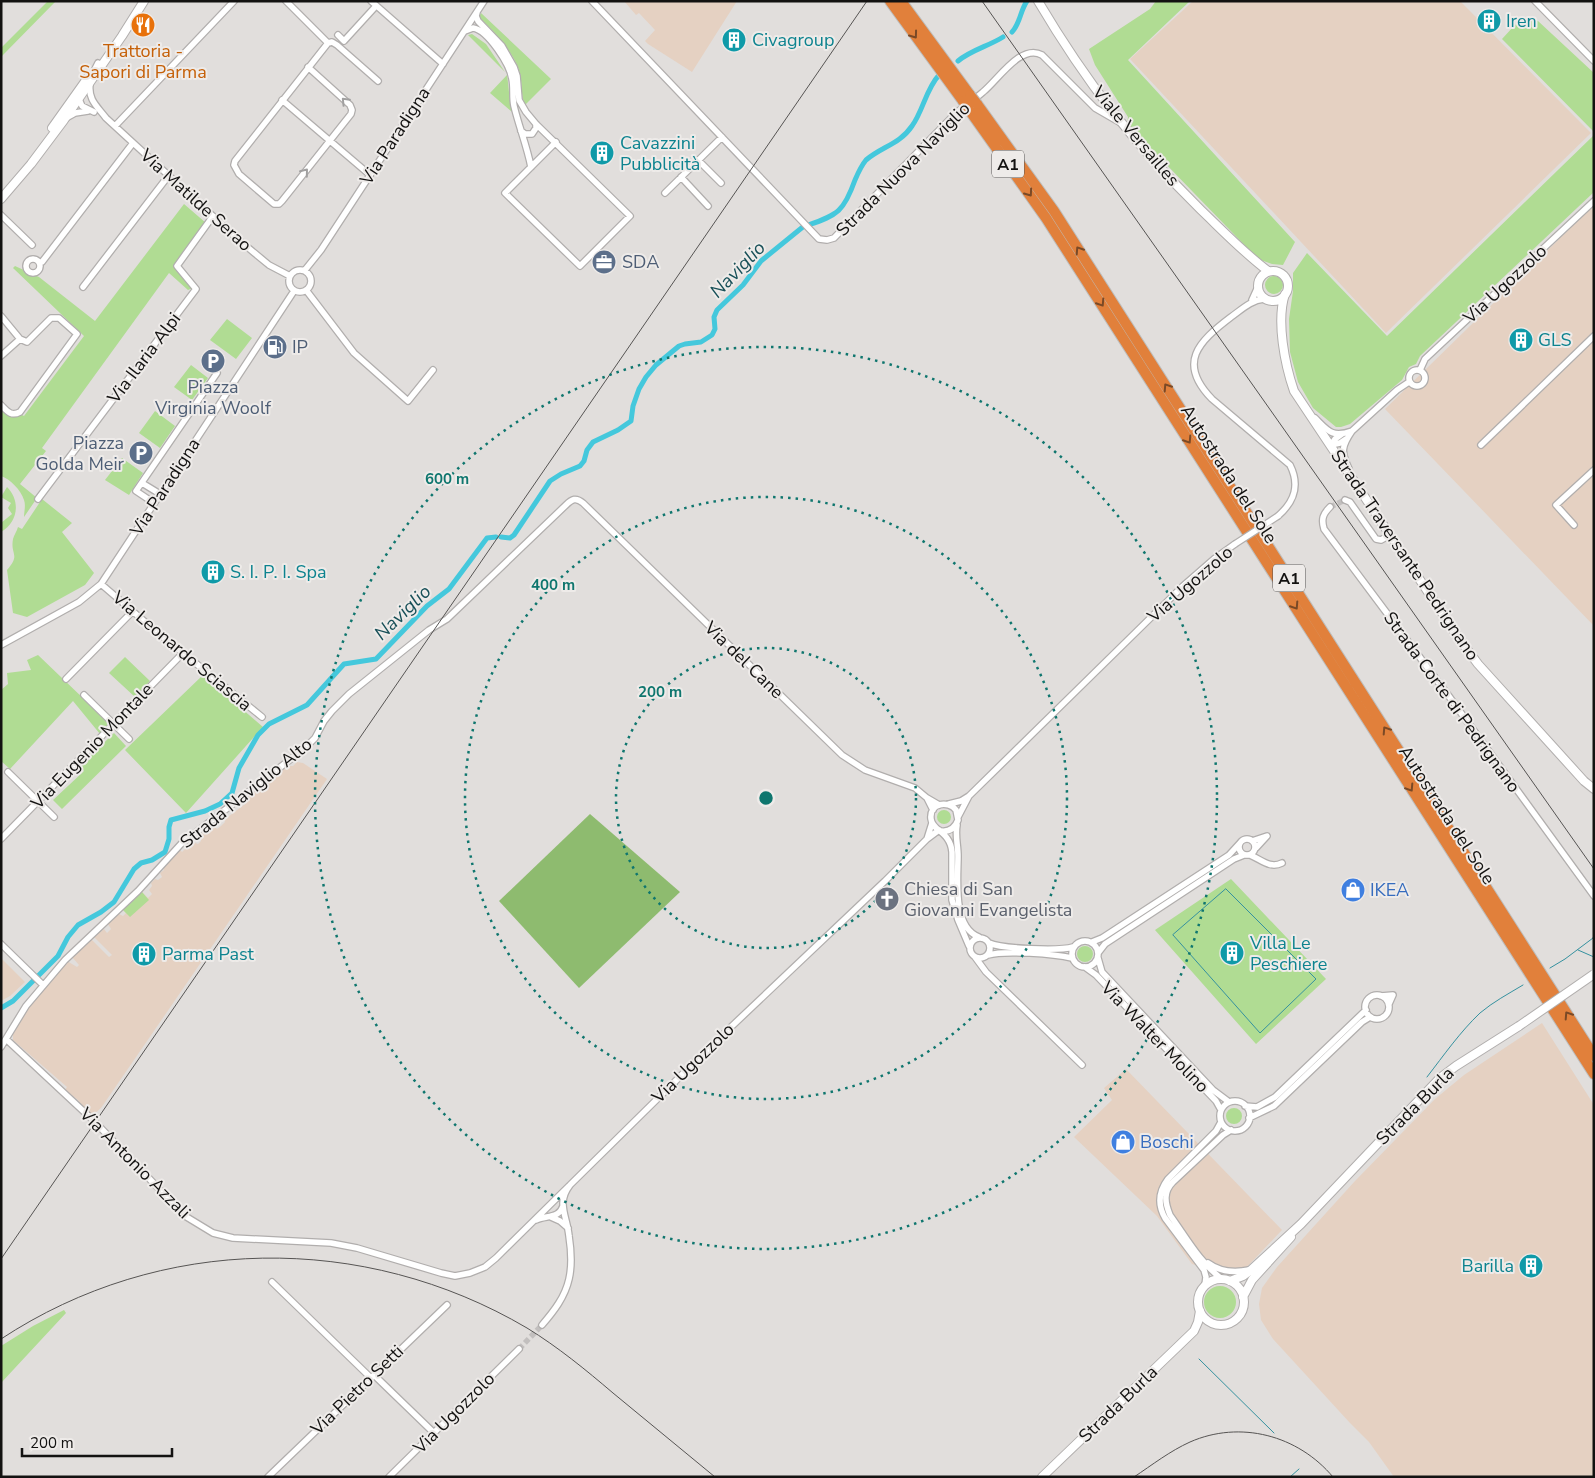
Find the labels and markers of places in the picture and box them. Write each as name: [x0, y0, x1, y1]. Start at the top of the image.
building icon: Iren: [1476, 8, 1502, 34]
place label: Iren: [1506, 9, 1537, 33]
restaurant icon: Trattoria - Sapori di Parma: [130, 12, 156, 38]
building icon: Civagroup: [721, 27, 747, 53]
place label: Civagroup: [752, 28, 834, 52]
place label: Trattoria - Sapori di Parma: [79, 39, 207, 84]
place label: Cavazzini Pubblicità: [620, 131, 700, 176]
building icon: Cavazzini Pubblicità: [589, 140, 615, 166]
office icon: SDA: [591, 249, 617, 275]
place label: SDA: [622, 250, 659, 274]
building icon: GLS: [1508, 327, 1534, 353]
place label: GLS: [1538, 328, 1572, 352]
fuel station icon: IP: [262, 334, 288, 360]
place label: IP: [292, 335, 308, 359]
parking icon: Piazza Virginia Woolf: [200, 348, 226, 374]
place label: Piazza Virginia Woolf: [154, 375, 272, 420]
place label: Piazza Golda Meir: [35, 431, 125, 476]
parking icon: Piazza Golda Meir: [128, 440, 154, 466]
building icon: S. I. P. I. Spa: [200, 559, 226, 585]
place label: S. I. P. I. Spa: [230, 560, 327, 584]
centre of rings: [757, 789, 775, 807]
place label: Chiesa di San Giovanni Evangelista: [904, 877, 1072, 922]
shop icon: IKEA: [1340, 877, 1366, 903]
place label: IKEA: [1370, 878, 1409, 902]
church icon: Chiesa di San Giovanni Evangelista: [874, 886, 900, 912]
place label: Villa Le Peschiere: [1249, 931, 1327, 976]
building icon: Villa Le Peschiere: [1219, 940, 1245, 966]
building icon: Parma Past: [131, 941, 157, 967]
place label: Parma Past: [162, 942, 255, 966]
shop icon: Boschi: [1110, 1129, 1136, 1155]
place label: Boschi: [1140, 1130, 1194, 1154]
building icon: Barilla: [1518, 1253, 1544, 1279]
place label: Barilla: [1461, 1254, 1514, 1278]

